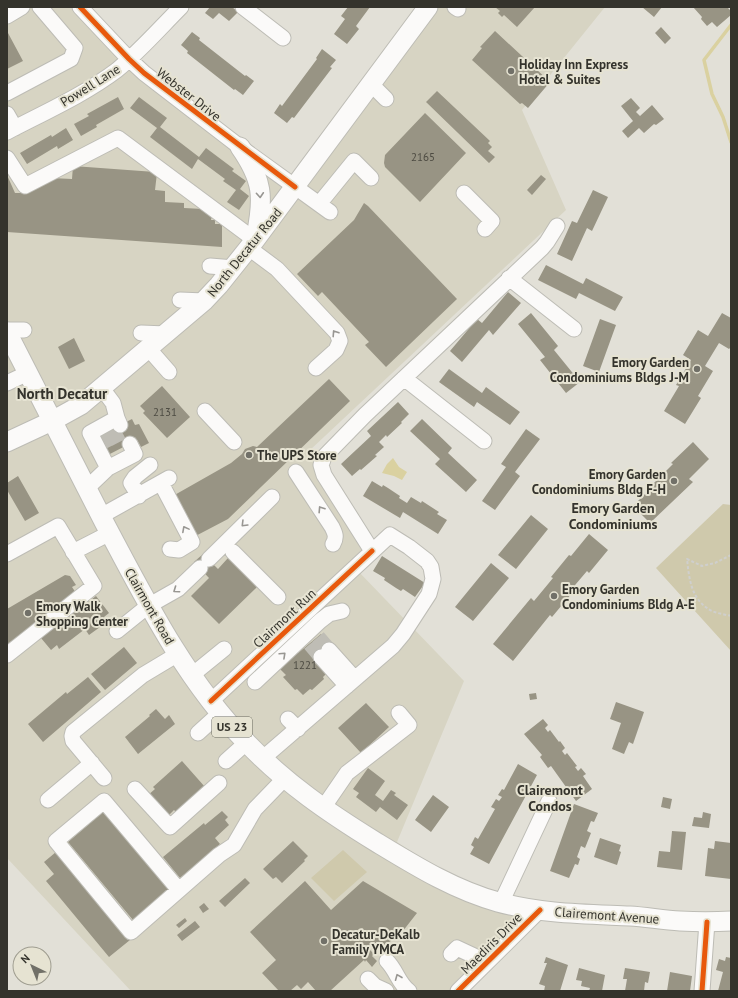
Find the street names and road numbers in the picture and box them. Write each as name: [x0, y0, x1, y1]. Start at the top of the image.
street label: Powell Lane: [57, 60, 123, 110]
street label: Webster Drive: [153, 64, 224, 125]
street label: North Decatur Road: [203, 204, 285, 300]
street label: Clairmont Road: [121, 565, 178, 648]
street label: Clairmont Run: [249, 585, 319, 652]
road number: US 23: [212, 717, 252, 737]
street label: Clairemont Avenue: [554, 903, 660, 928]
street label: Maediris Drive: [457, 909, 526, 978]

